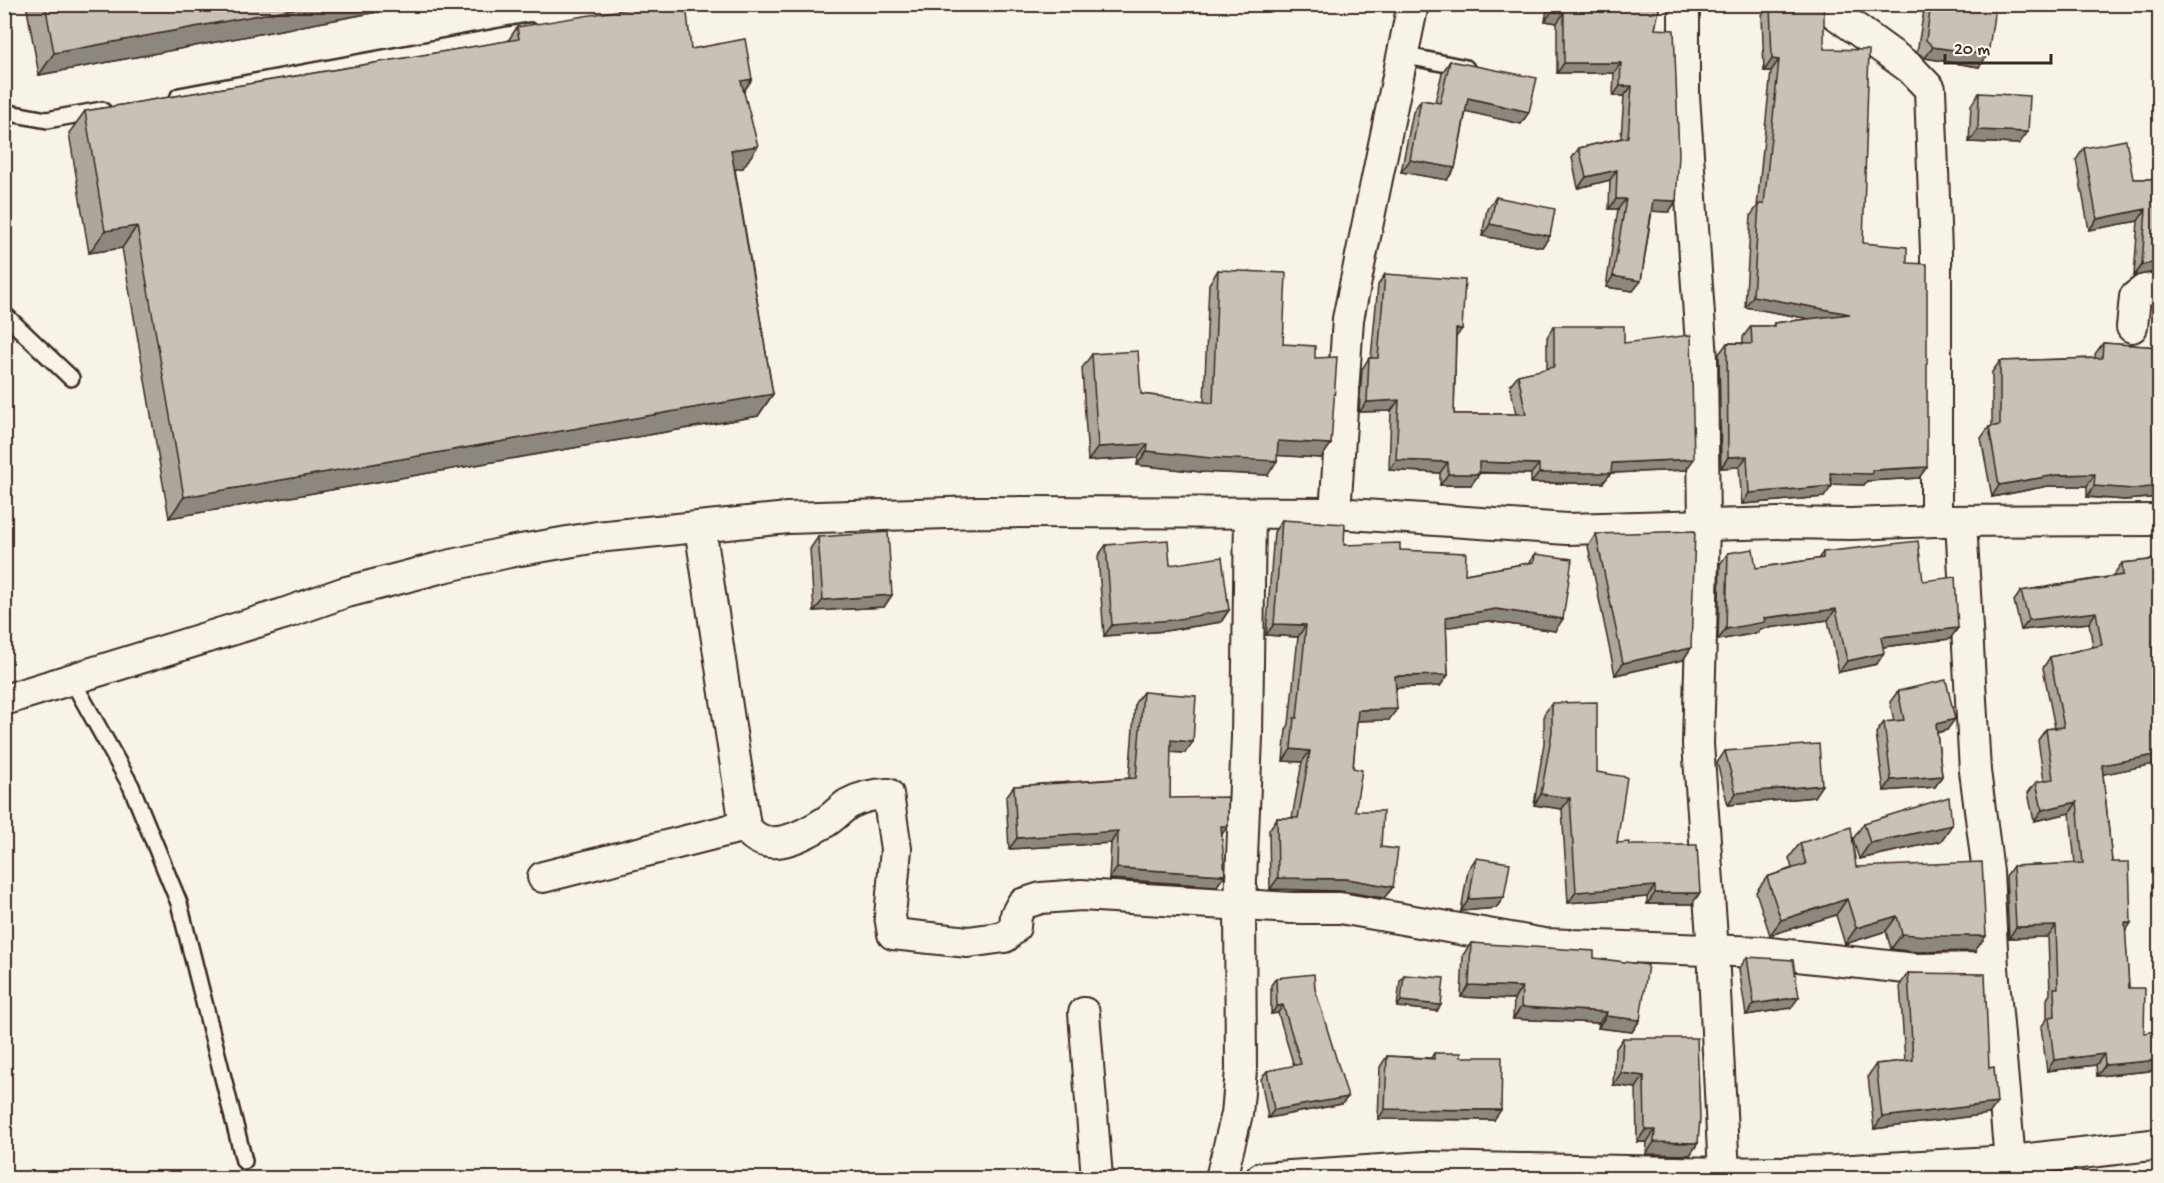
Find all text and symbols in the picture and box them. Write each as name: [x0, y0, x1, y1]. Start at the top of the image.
scale bar: [1945, 27, 2052, 65]
text: 20 m: [1954, 40, 1990, 61]

